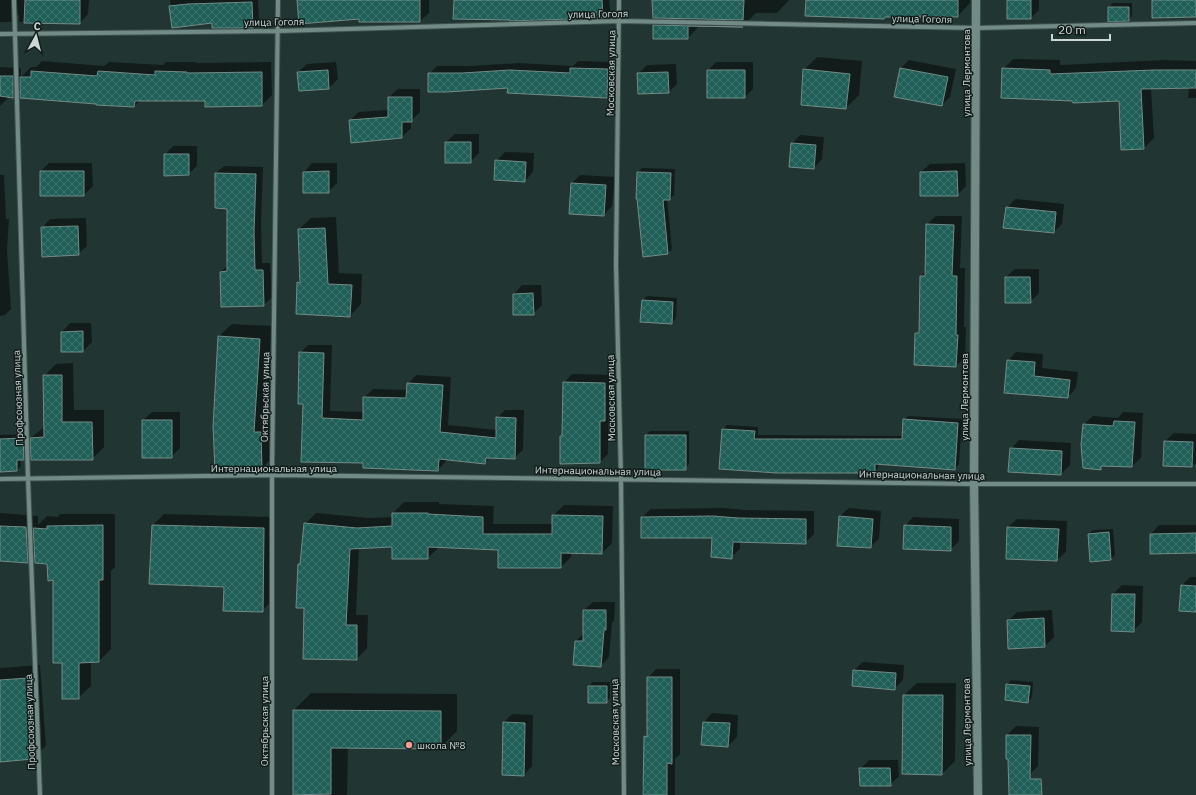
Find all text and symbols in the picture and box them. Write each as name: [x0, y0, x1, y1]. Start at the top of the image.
street label: улица Гоголя: [568, 7, 628, 21]
street label: улица Гоголя: [892, 12, 952, 26]
street label: улица Гоголя: [244, 15, 304, 29]
north arrow: [16, 16, 56, 56]
scale bar: [1052, 16, 1110, 42]
text: С: [33, 19, 42, 33]
text: 20 m: [1058, 22, 1086, 37]
street label: Московская улица: [604, 29, 618, 116]
street label: улица Лермонтова: [960, 29, 973, 117]
street label: Профсоюзная улица: [10, 349, 26, 446]
street label: Октябрьская улица: [258, 351, 272, 442]
street label: улица Лермонтова: [958, 353, 971, 441]
street label: Московская улица: [604, 354, 618, 441]
street label: Интернациональная улица: [211, 462, 338, 475]
street label: Интернациональная улица: [535, 463, 662, 479]
street label: Интернациональная улица: [859, 467, 986, 483]
street label: Профсоюзная улица: [22, 673, 38, 770]
street label: Октябрьская улица: [258, 675, 271, 766]
street label: улица Лермонтова: [960, 677, 974, 766]
street label: Московская улица: [608, 678, 622, 765]
place label: школа №8: [417, 739, 466, 752]
marker: школа №8: [404, 740, 414, 750]

